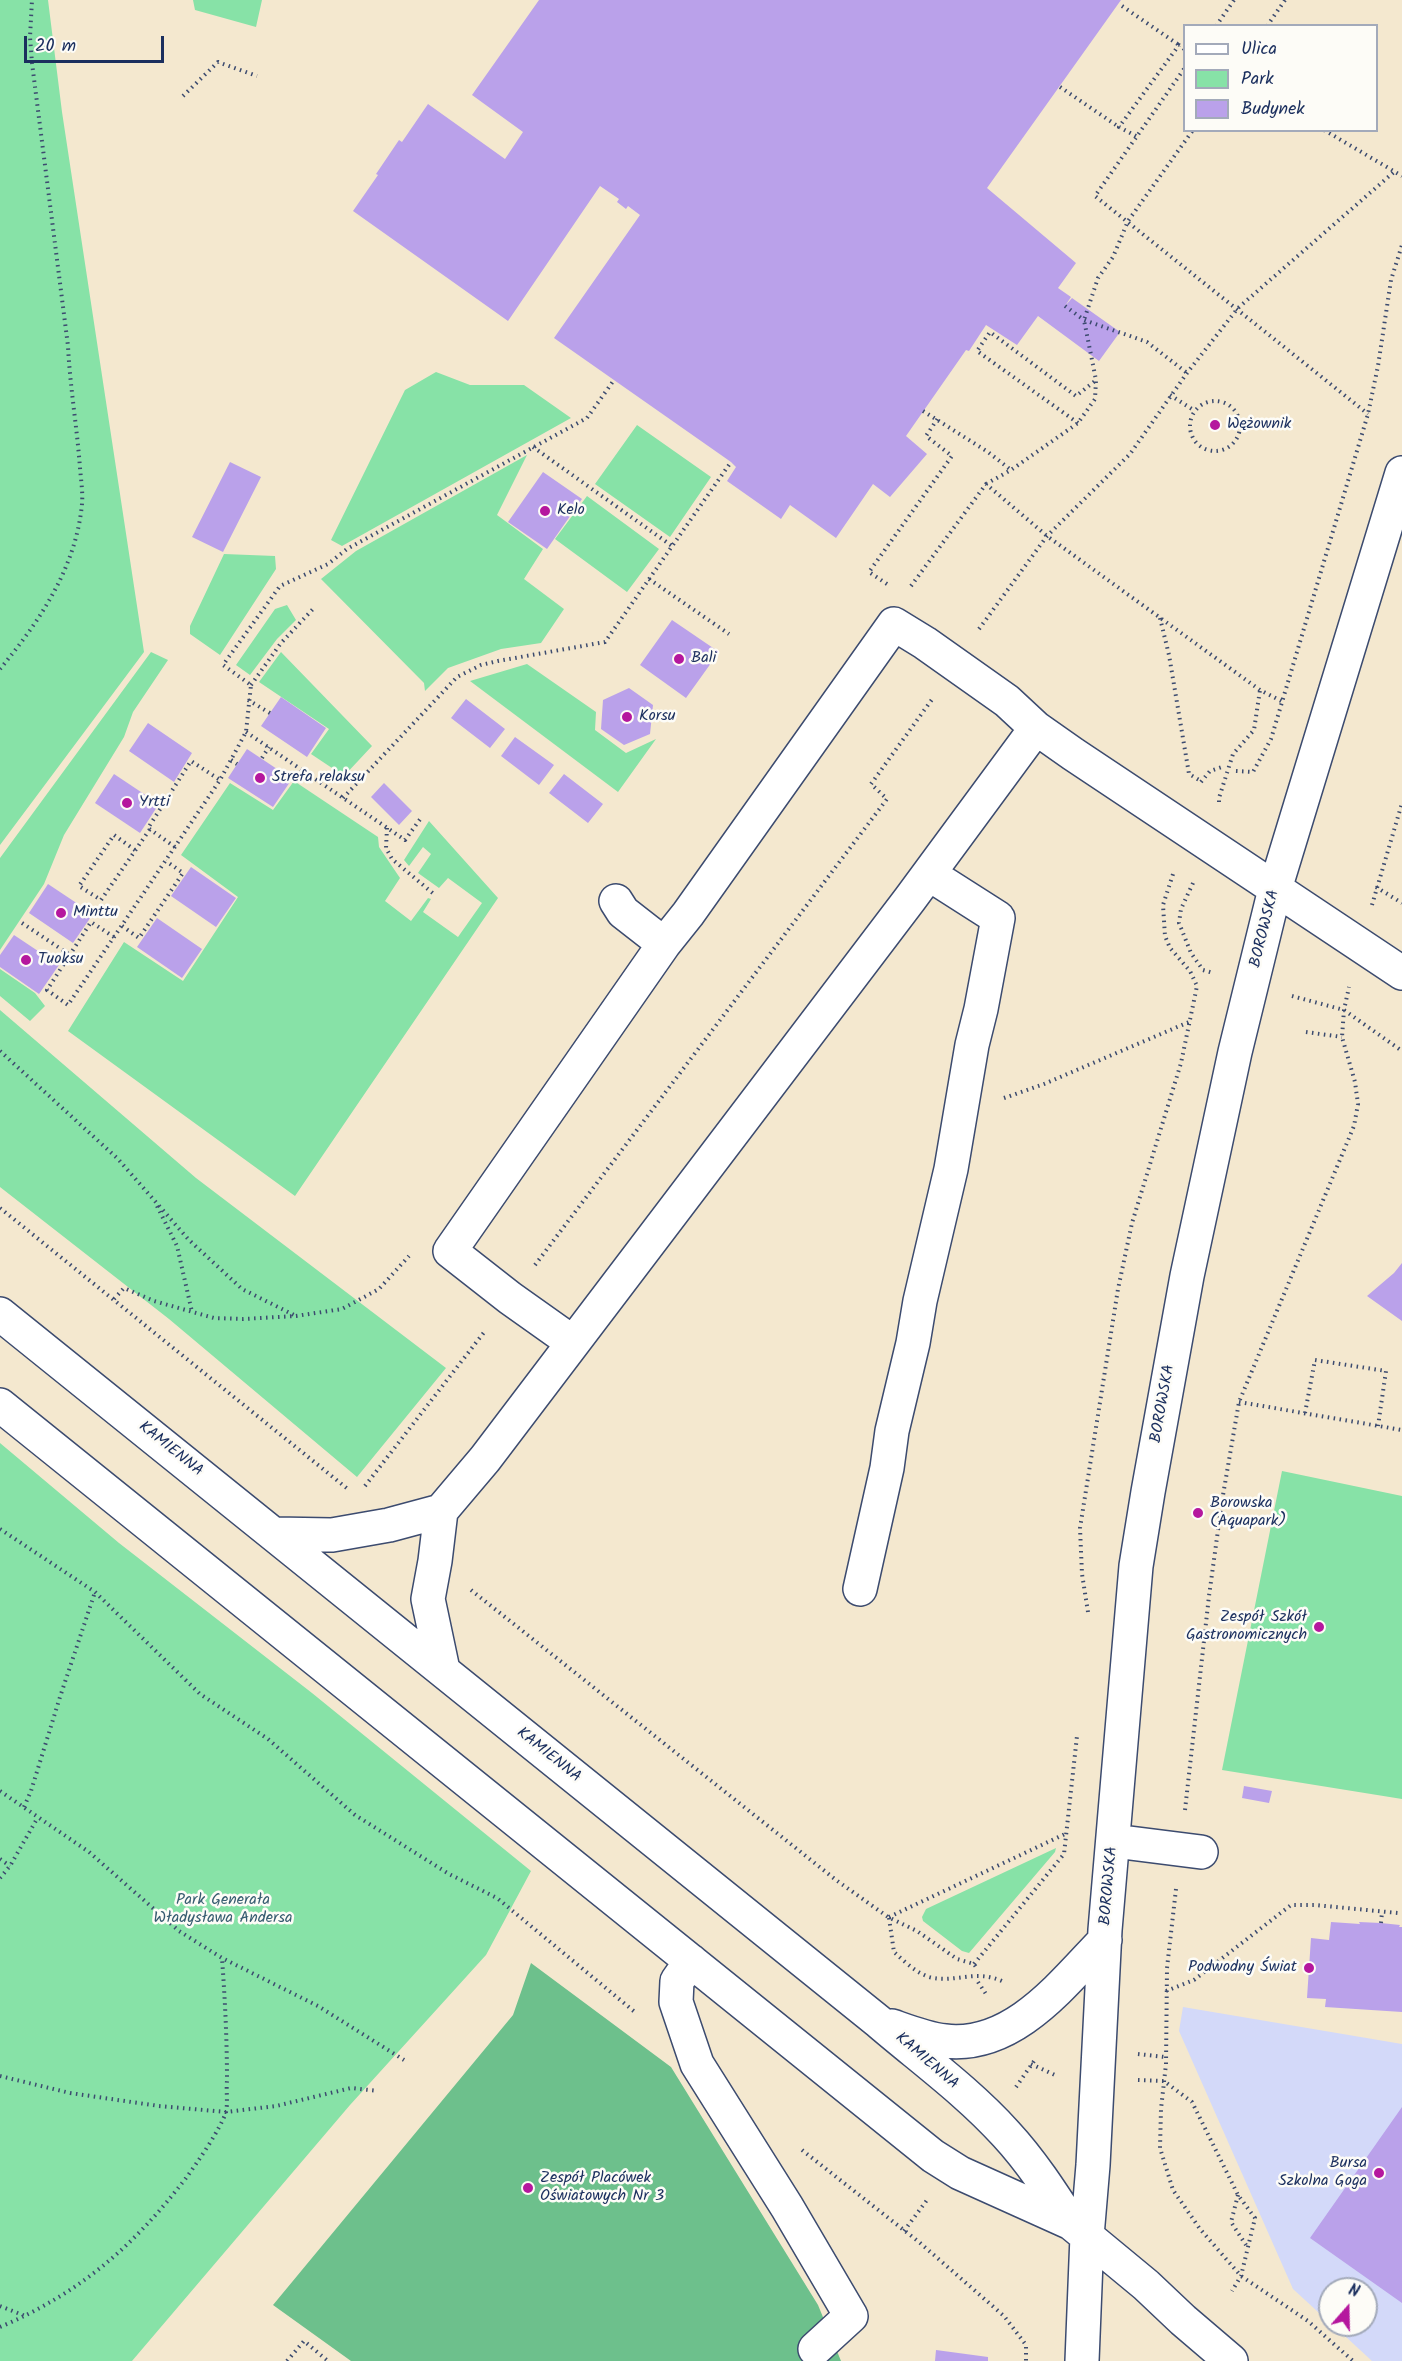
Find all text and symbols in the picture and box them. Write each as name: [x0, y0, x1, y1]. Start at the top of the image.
scale bar: [27, 24, 166, 62]
legend: [1183, 24, 1378, 132]
text: 20 m: [35, 32, 76, 61]
text: Ulica: [1241, 35, 1277, 64]
text: Park: [1241, 65, 1274, 94]
text: Budynek: [1241, 95, 1305, 124]
place label: Wężownik: [1227, 415, 1291, 435]
marker: Wężownik: [1208, 418, 1222, 432]
place label: Kelo: [557, 501, 585, 521]
marker: Kelo: [538, 504, 552, 518]
place label: Bali: [691, 649, 716, 669]
marker: Bali: [672, 652, 686, 666]
place label: Korsu: [639, 707, 676, 727]
marker: Korsu: [620, 710, 634, 724]
place label: Strefa relaksu: [272, 768, 365, 788]
marker: Strefa relaksu: [253, 771, 267, 785]
place label: Yrtti: [139, 793, 170, 813]
marker: Yrtti: [120, 796, 134, 810]
street label: BOROWSKA: [1247, 888, 1285, 970]
place label: Minttu: [73, 903, 118, 923]
marker: Minttu: [54, 906, 68, 920]
place label: Tuoksu: [38, 950, 84, 970]
marker: Tuoksu: [19, 953, 33, 967]
street label: BOROWSKA: [1148, 1363, 1180, 1445]
street label: KAMIENNA: [134, 1418, 206, 1482]
place label: Borowska (Aquapark): [1210, 1494, 1286, 1532]
marker: Borowska (Aquapark): [1191, 1506, 1205, 1520]
place label: Zespół Szkół Gastronomicznych: [1186, 1608, 1307, 1646]
marker: Zespół Szkół Gastronomicznych: [1312, 1620, 1326, 1634]
street label: KAMIENNA: [512, 1724, 584, 1788]
street label: BOROWSKA: [1097, 1846, 1123, 1926]
park label: Park Generała Władysława Andersa: [153, 1891, 293, 1929]
place label: Podwodny Świat: [1188, 1958, 1297, 1978]
marker: Podwodny Świat: [1302, 1961, 1316, 1975]
street label: KAMIENNA: [890, 2029, 962, 2095]
place label: Bursa Szkolna Goga: [1278, 2154, 1367, 2192]
marker: Bursa Szkolna Goga: [1372, 2166, 1386, 2180]
place label: Zespół Placówek Oświatowych Nr 3: [540, 2169, 664, 2207]
marker: Zespół Placówek Oświatowych Nr 3: [521, 2181, 535, 2195]
north arrow: [1318, 2277, 1378, 2337]
text: N: [1345, 2278, 1363, 2305]

